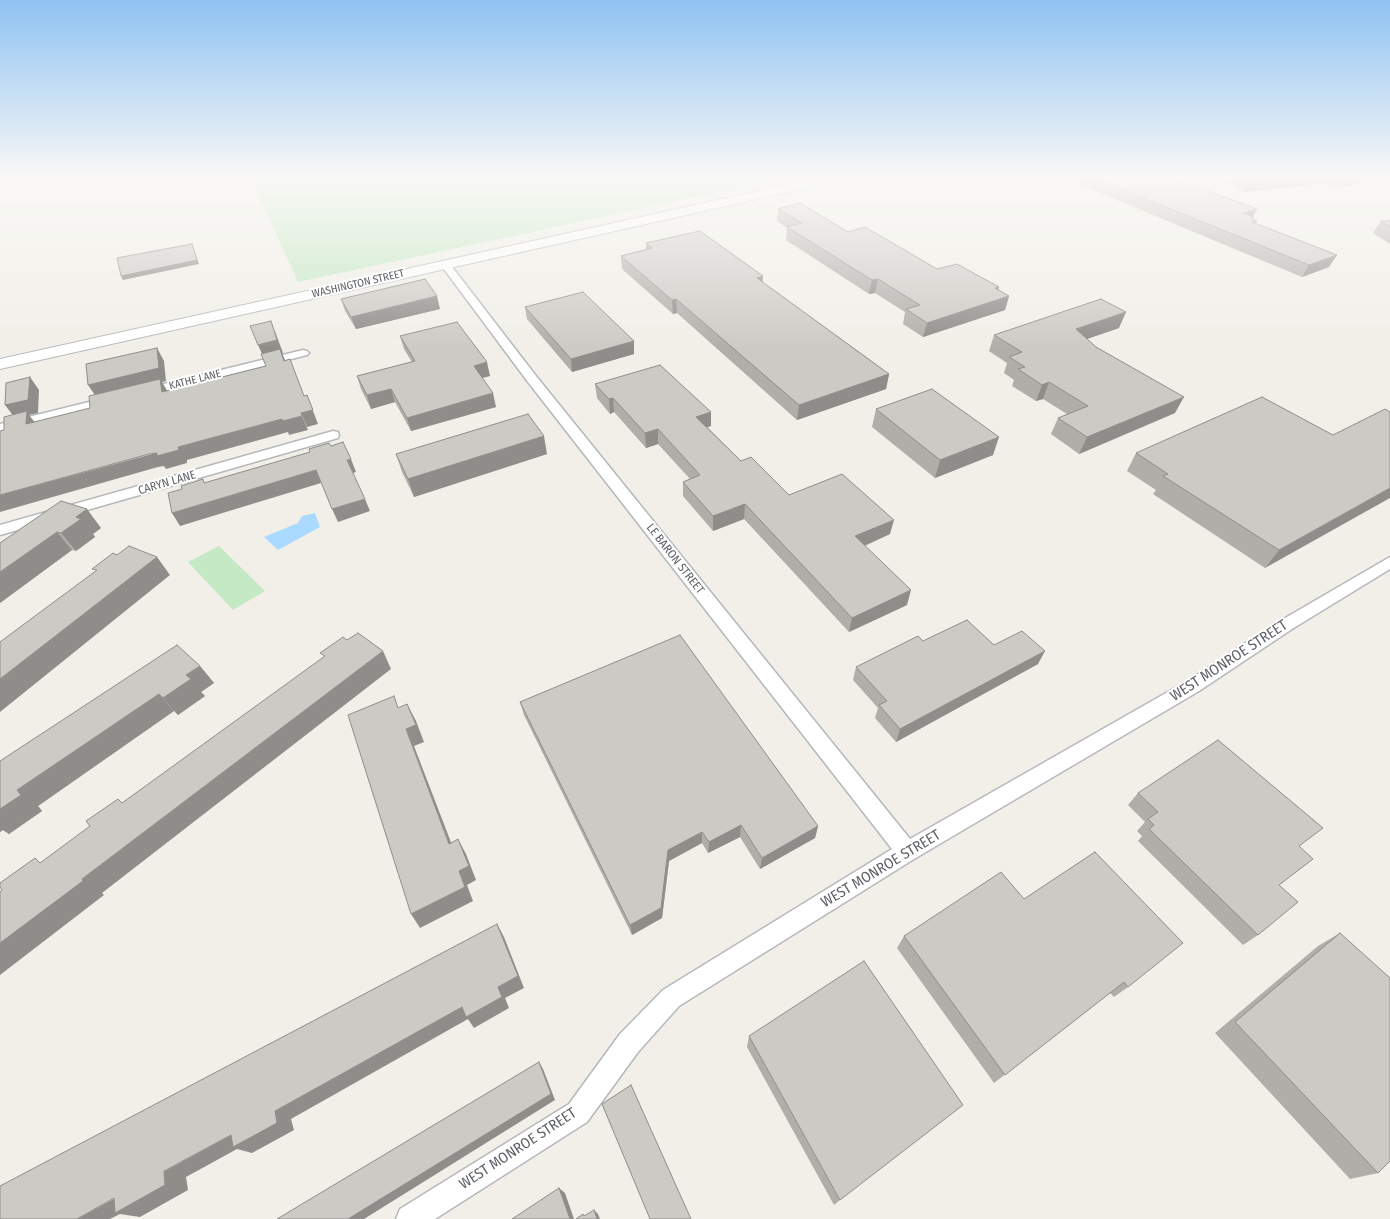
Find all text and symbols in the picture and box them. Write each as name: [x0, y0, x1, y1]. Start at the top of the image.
street label: WASHINGTON STREET: [311, 267, 405, 301]
street label: KATHE LANE: [168, 367, 222, 393]
street label: CARYN LANE: [137, 468, 197, 498]
street label: LE BARON STREET: [643, 521, 707, 597]
street label: WEST MONROE STREET: [1167, 616, 1291, 706]
street label: WEST MONROE STREET: [818, 826, 944, 912]
street label: WEST MONROE STREET: [456, 1104, 580, 1194]

